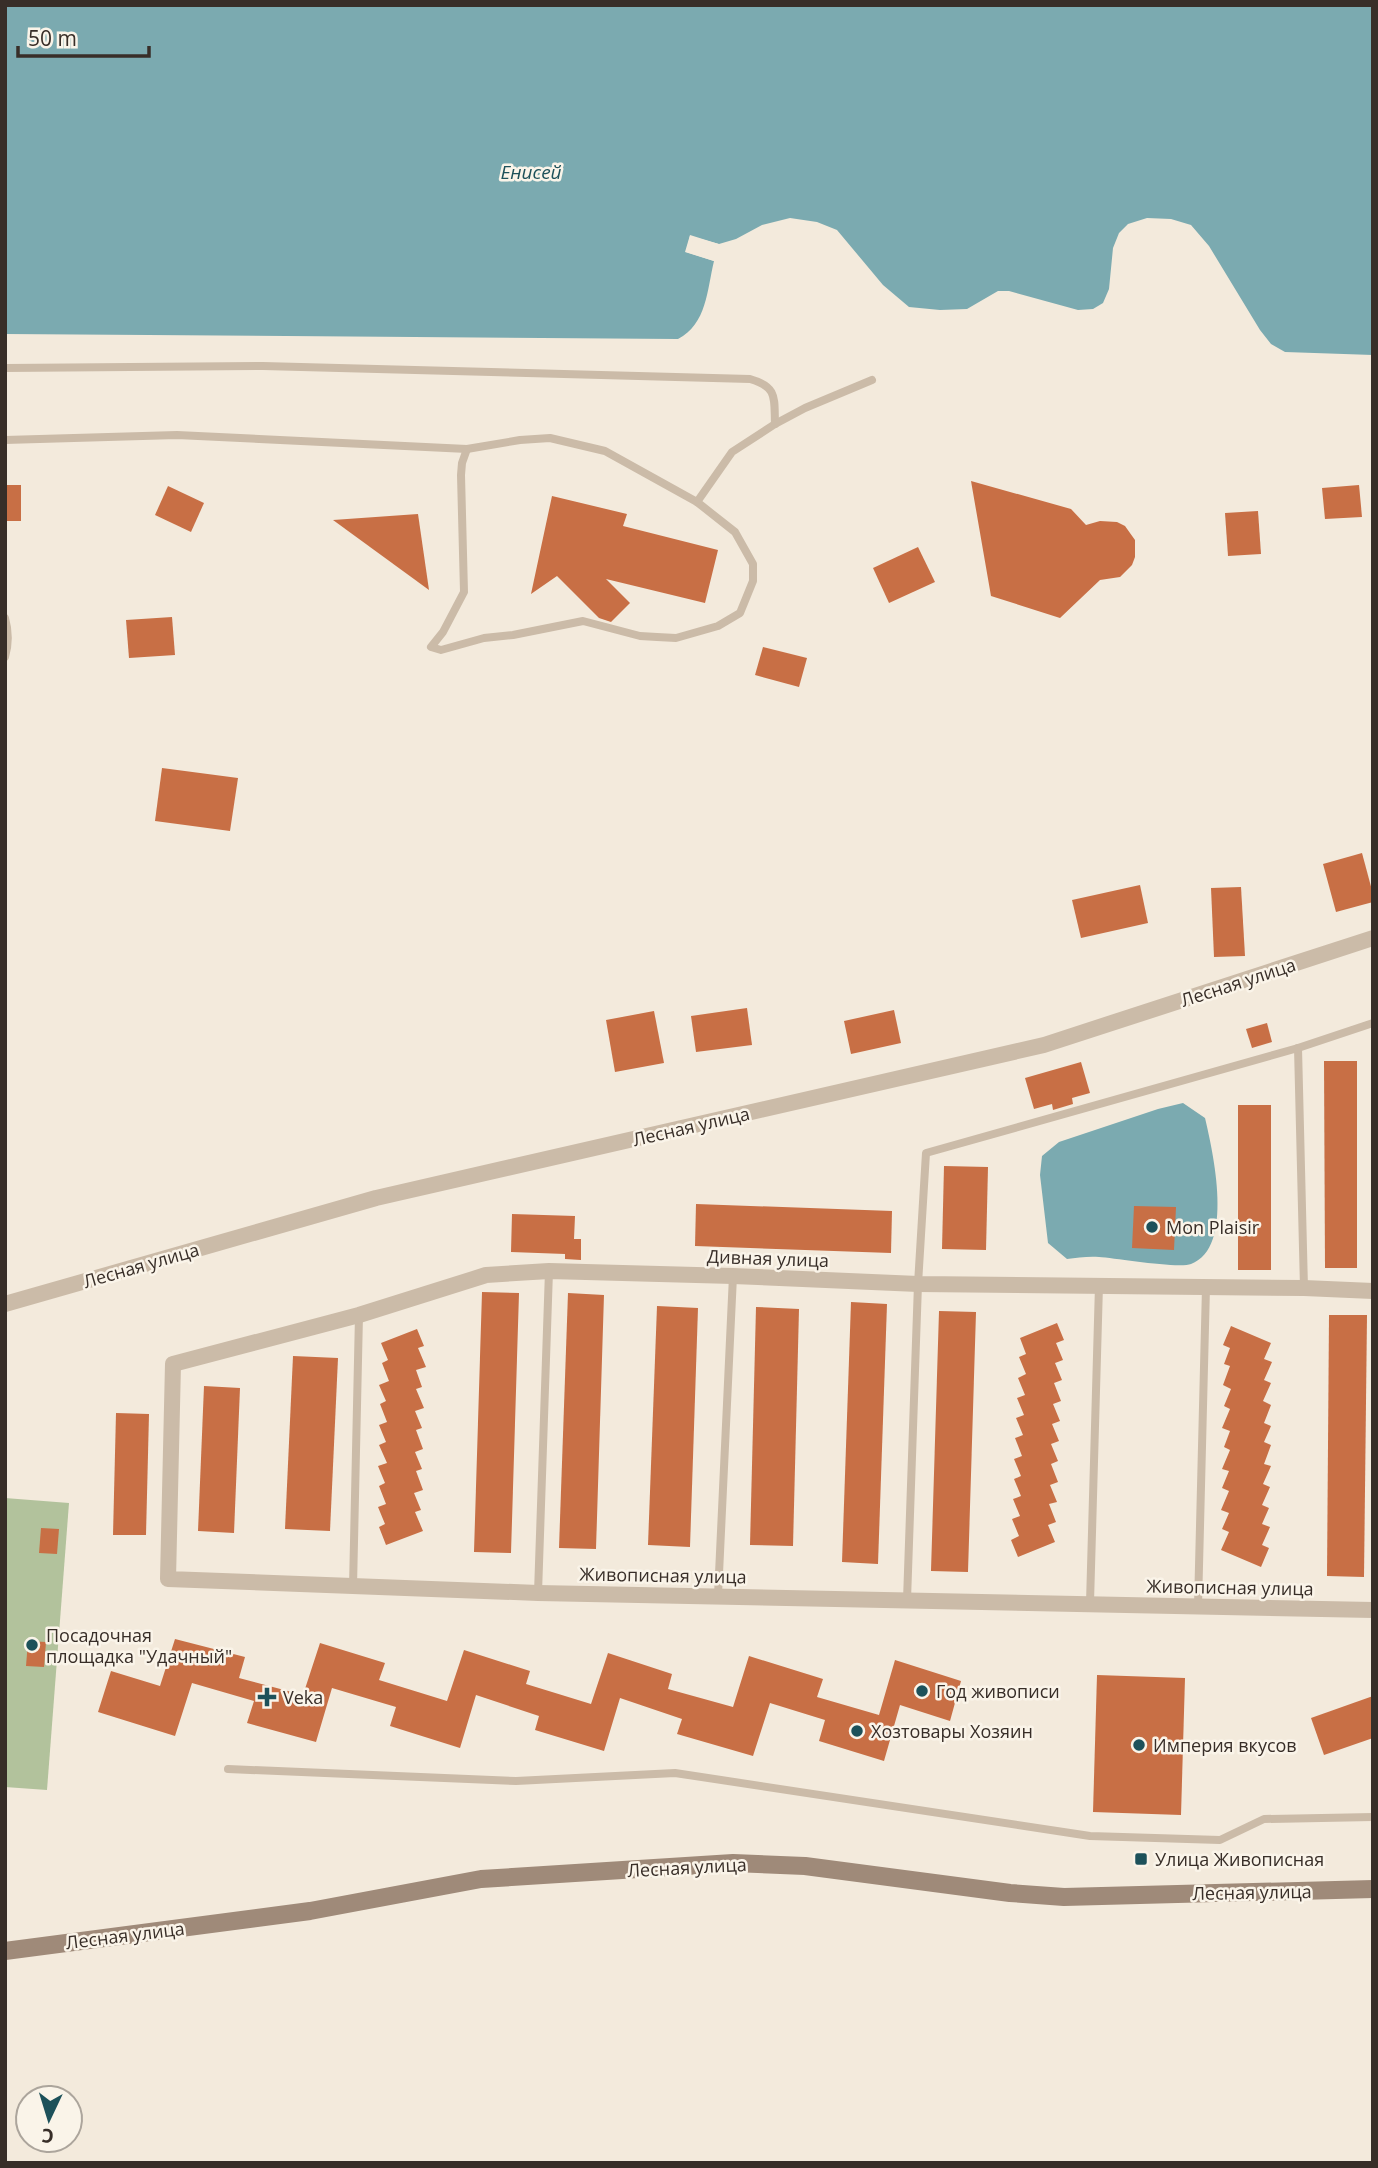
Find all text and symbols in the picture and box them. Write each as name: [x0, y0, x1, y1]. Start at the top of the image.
scale bar: [18, 14, 149, 58]
text: 50 m: [28, 24, 77, 52]
water label: Енисей: [500, 159, 562, 185]
street label: Лесная улица: [1177, 952, 1299, 1012]
street label: Лесная улица: [630, 1101, 752, 1151]
place label: Mon Plaisir: [1166, 1215, 1260, 1239]
marker: Mon Plaisir: [1144, 1219, 1160, 1235]
street label: Лесная улица: [80, 1237, 202, 1293]
street label: Дивная улица: [707, 1244, 829, 1272]
street label: Живописная улица: [579, 1562, 747, 1588]
street label: Живописная улица: [1146, 1574, 1314, 1600]
place label: Посадочная площадка "Удачный": [46, 1623, 232, 1668]
marker: Посадочная площадка "Удачный": [24, 1637, 40, 1653]
place label: Год живописи: [936, 1679, 1060, 1703]
marker: Год живописи: [914, 1683, 930, 1699]
place label: Veka: [283, 1685, 323, 1709]
marker: Veka: [257, 1687, 277, 1707]
place label: Хозтовары Хозяин: [871, 1719, 1033, 1743]
marker: Хозтовары Хозяин: [849, 1723, 865, 1739]
place label: Империя вкусов: [1153, 1733, 1297, 1757]
marker: Империя вкусов: [1131, 1737, 1147, 1753]
place label: Улица Живописная: [1155, 1847, 1324, 1871]
marker: Улица Живописная: [1133, 1851, 1149, 1867]
street label: Лесная улица: [627, 1852, 747, 1882]
street label: Лесная улица: [1192, 1879, 1312, 1905]
street label: Лесная улица: [64, 1916, 186, 1954]
north arrow: [14, 2084, 84, 2154]
text: С: [41, 2123, 55, 2149]

